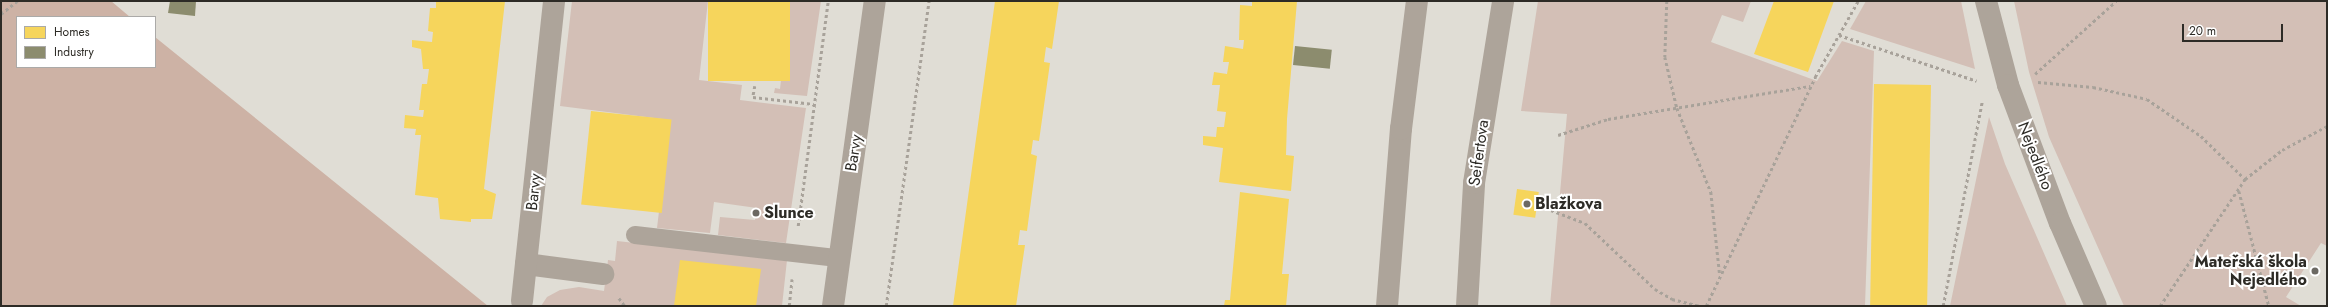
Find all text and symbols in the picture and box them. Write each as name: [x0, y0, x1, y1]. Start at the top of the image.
legend: [16, 16, 156, 68]
scale bar: [2184, 16, 2285, 42]
text: 20 m: [2189, 22, 2216, 40]
text: Homes: [54, 23, 90, 41]
text: Industry: [54, 43, 94, 61]
street label: Seifertova: [1465, 119, 1493, 187]
street label: Nejedlého: [2013, 119, 2057, 193]
street label: Barvy: [842, 133, 866, 173]
street label: Barvy: [523, 173, 545, 211]
place label: Blažkova: [1535, 194, 1602, 214]
marker: Blažkova: [1522, 199, 1532, 209]
place label: Slunce: [764, 203, 814, 223]
marker: Slunce: [751, 208, 761, 218]
place label: Mateřská škola Nejedlého: [2195, 252, 2307, 290]
marker: Mateřská škola Nejedlého: [2310, 266, 2320, 276]

